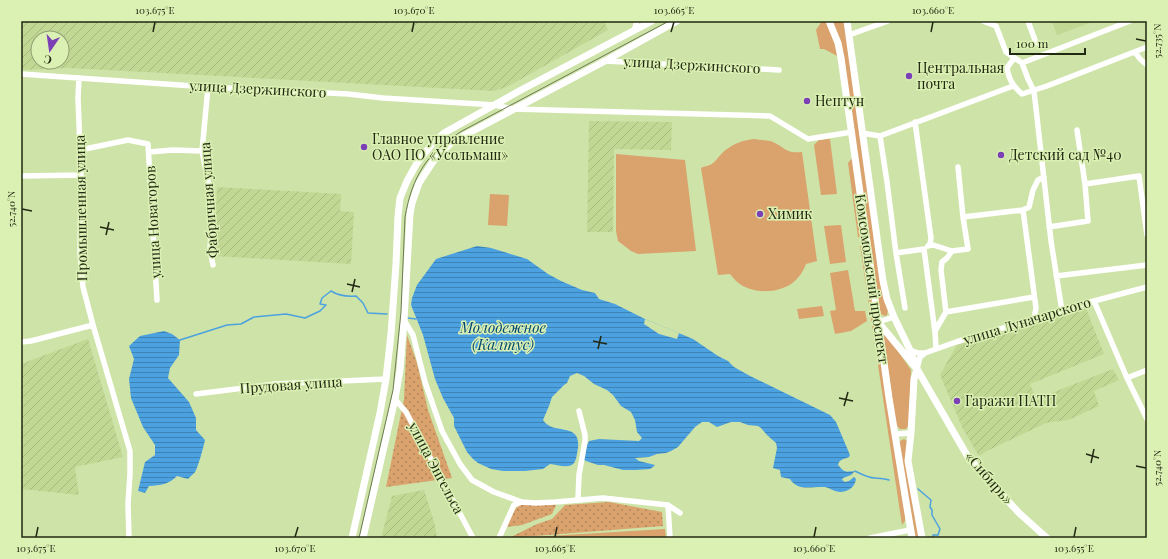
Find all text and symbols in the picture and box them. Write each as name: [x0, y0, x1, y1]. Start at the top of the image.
text: 103.675°E: [135, 3, 175, 17]
text: 103.670°E: [393, 3, 435, 17]
text: 103.665°E: [654, 3, 694, 17]
text: 103.660°E: [912, 3, 954, 17]
text: 52.735°N: [1150, 24, 1164, 58]
north arrow: [30, 30, 70, 70]
scale bar: [1010, 30, 1085, 56]
text: 100 m: [1016, 35, 1049, 51]
street label: улица Дзержинского: [622, 51, 761, 78]
text: С: [42, 52, 53, 68]
place label: Центральная почта: [917, 58, 1005, 93]
marker: Центральная почта: [904, 71, 914, 81]
street label: улица Дзержинского: [188, 75, 327, 102]
place label: Нептун: [815, 91, 865, 110]
marker: Нептун: [802, 96, 812, 106]
place label: Главное управление ОАО ПО «Усольмаш»: [372, 129, 508, 164]
street label: Промышленная улица: [70, 135, 91, 281]
street label: Фабричная улица: [195, 142, 222, 258]
marker: Главное управление ОАО ПО «Усольмаш»: [359, 142, 369, 152]
place label: Детский сад №40: [1009, 145, 1122, 164]
marker: Детский сад №40: [996, 150, 1006, 160]
street label: улица Новаторов: [140, 165, 165, 280]
text: 52.740°N: [4, 191, 18, 227]
street label: Комсомольский проспект: [851, 193, 894, 365]
place label: Химик: [768, 204, 812, 223]
marker: Химик: [755, 209, 765, 219]
street label: улица Луначарского: [960, 292, 1093, 349]
water label: Молодежное (Калтус): [459, 317, 547, 354]
street label: Прудовая улица: [239, 371, 343, 398]
place label: Гаражи ПАТП: [965, 391, 1057, 410]
marker: Гаражи ПАТП: [952, 396, 962, 406]
street label: улица Энгельса: [404, 418, 469, 517]
street label: «Сибирь»: [961, 447, 1018, 508]
text: 52.740°N: [1150, 450, 1164, 486]
text: 103.675°E: [16, 541, 56, 555]
text: 103.670°E: [274, 541, 316, 555]
text: 103.665°E: [535, 541, 575, 555]
text: 103.660°E: [793, 541, 835, 555]
text: 103.655°E: [1054, 541, 1094, 555]

